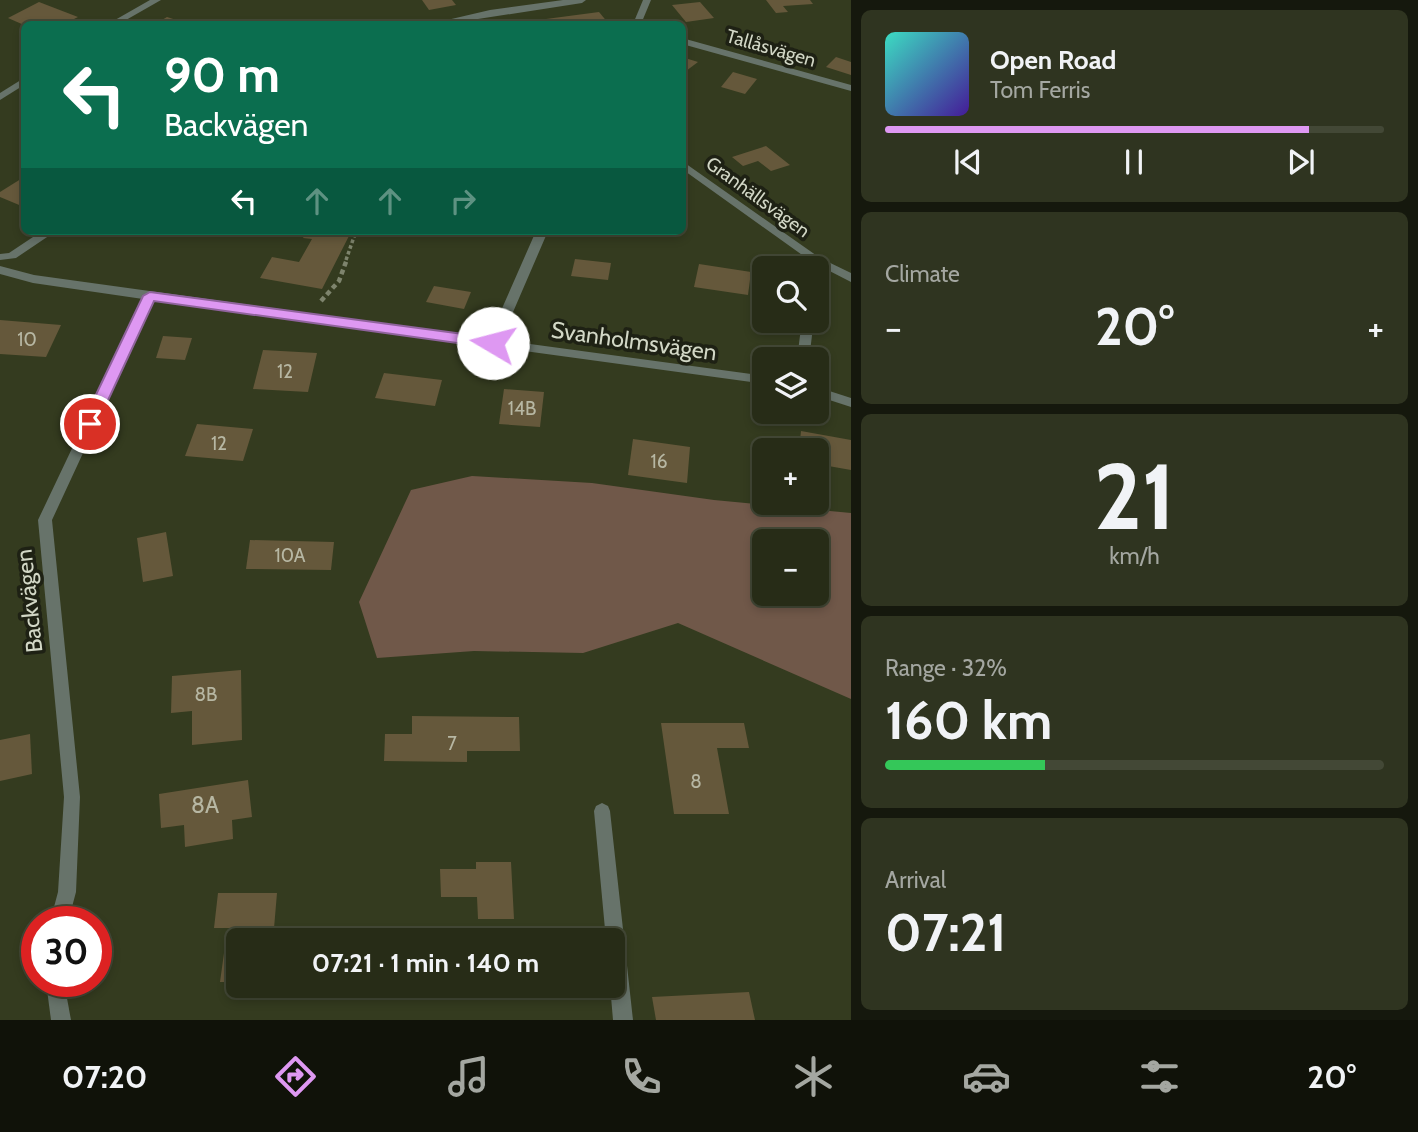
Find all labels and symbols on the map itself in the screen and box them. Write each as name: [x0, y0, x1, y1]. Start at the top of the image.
street label: Tallåsvägen: [724, 24, 818, 72]
street label: Granhällsvägen: [702, 152, 814, 242]
position arrow: [456, 306, 530, 380]
street label: Svanholmsvägen: [550, 316, 718, 366]
house number: 10: [17, 328, 37, 351]
house number: 12: [277, 360, 293, 383]
pin: [60, 394, 120, 454]
house number: 14B: [508, 397, 536, 420]
house number: 12: [211, 432, 227, 455]
house number: 16: [651, 450, 668, 473]
house number: 10A: [275, 544, 306, 567]
street label: Backvägen: [10, 548, 48, 654]
house number: 8B: [195, 683, 217, 706]
house number: 7: [447, 732, 457, 755]
house number: 8: [690, 770, 702, 793]
house number: 8A: [191, 791, 219, 819]
speed limit sign: 30: [21, 906, 112, 997]

